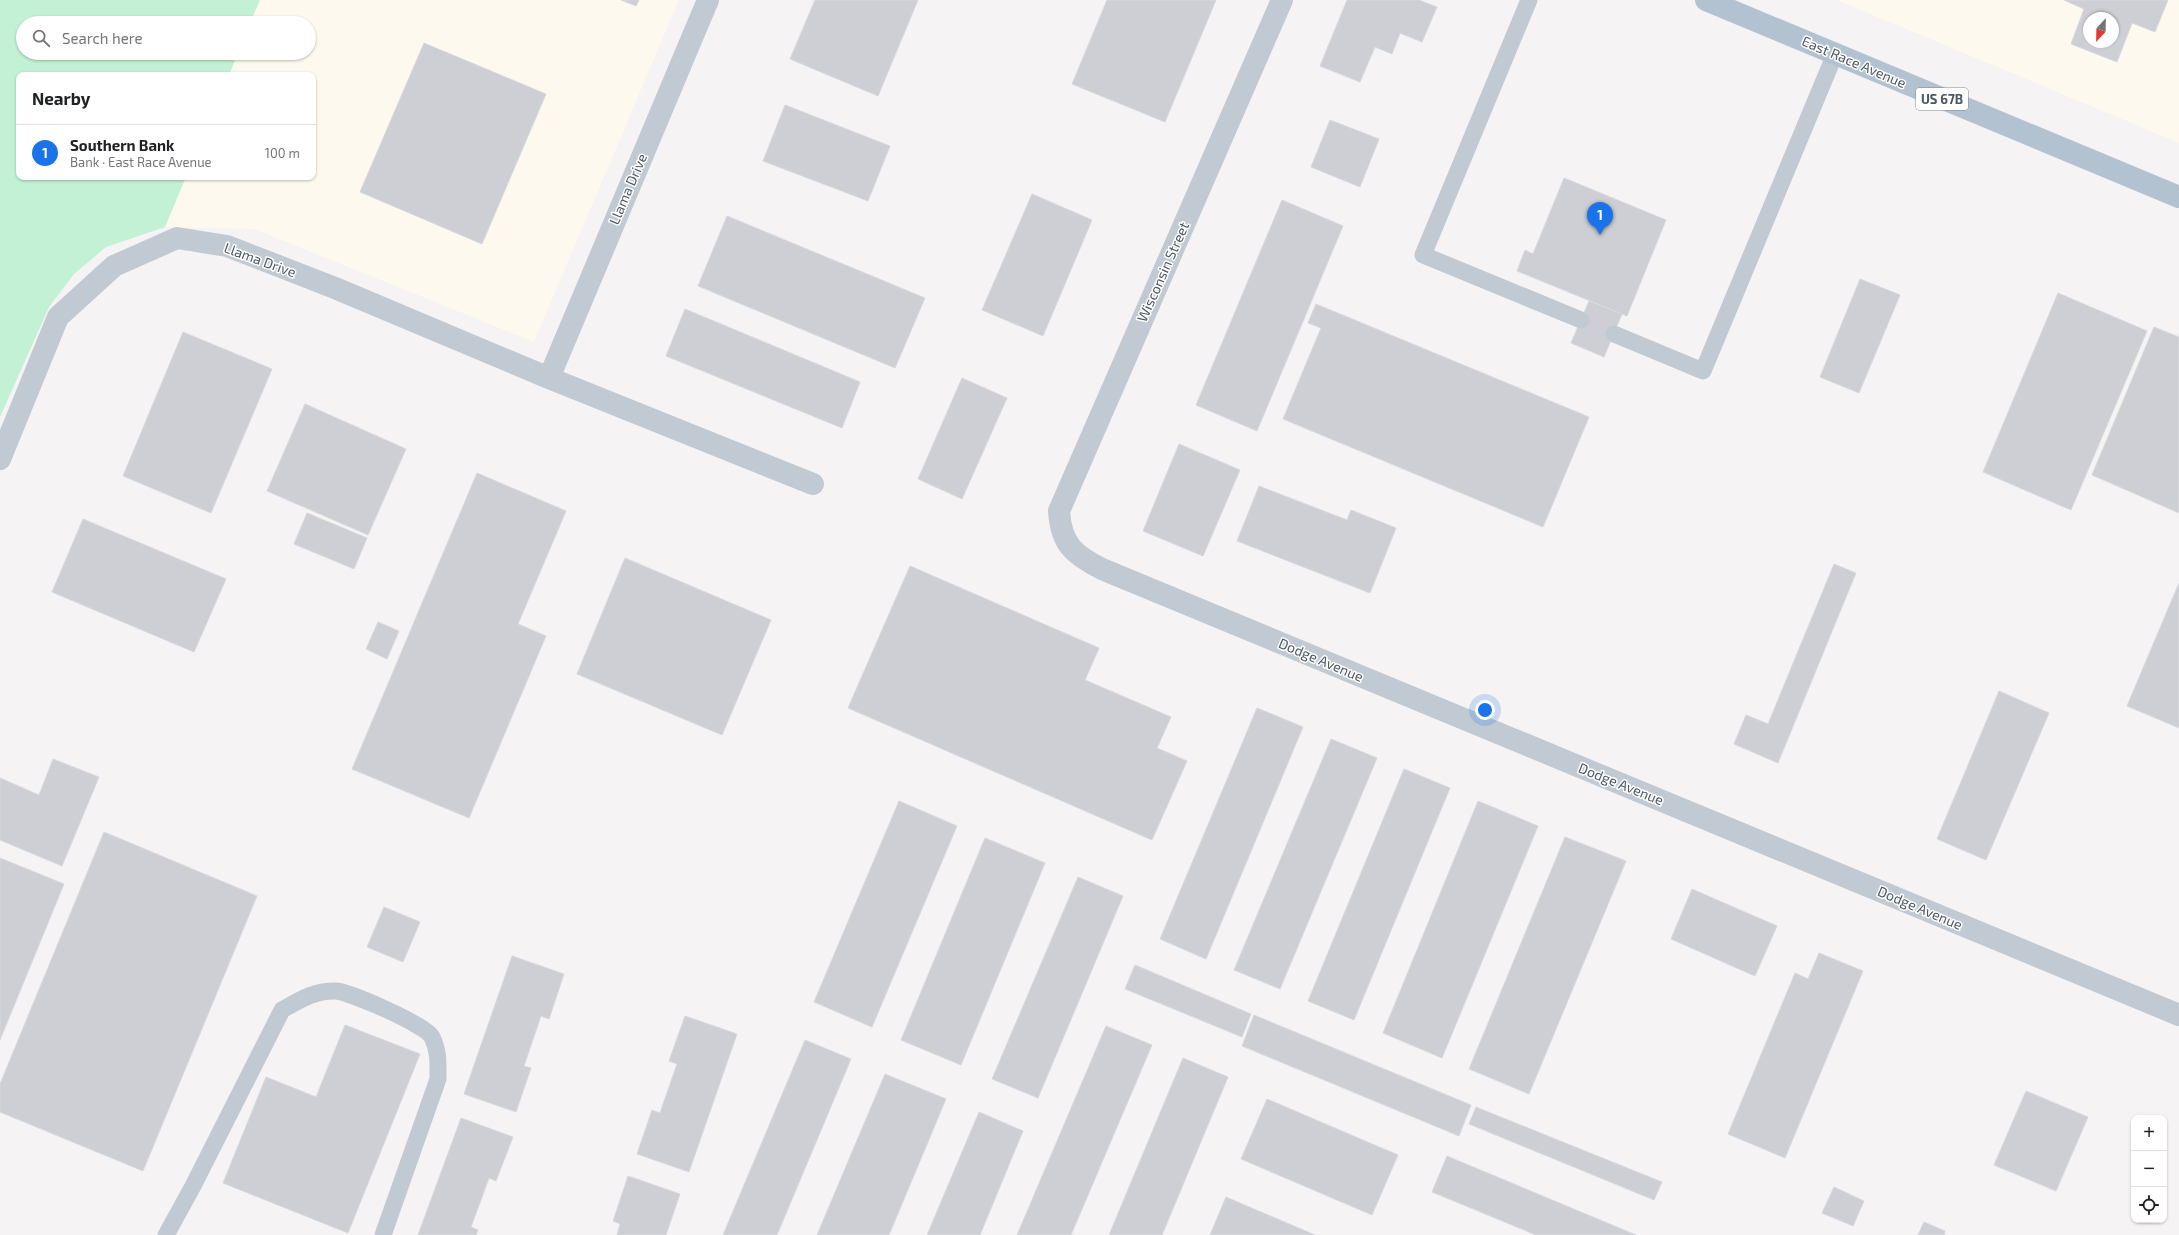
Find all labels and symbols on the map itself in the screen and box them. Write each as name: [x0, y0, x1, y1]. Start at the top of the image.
north arrow: [2083, 12, 2119, 48]
street label: East Race Avenue: [1800, 32, 1909, 91]
road number: US 67B: [1916, 88, 1968, 110]
street label: Llama Drive: [605, 151, 650, 227]
pin: 1: [1587, 202, 1613, 235]
street label: Wisconsin Street: [1133, 219, 1192, 324]
street label: Llama Drive: [222, 239, 298, 280]
street label: Dodge Avenue: [1276, 634, 1366, 685]
your location: [1475, 700, 1495, 720]
street label: Dodge Avenue: [1576, 759, 1666, 808]
street label: Dodge Avenue: [1875, 882, 1965, 933]

